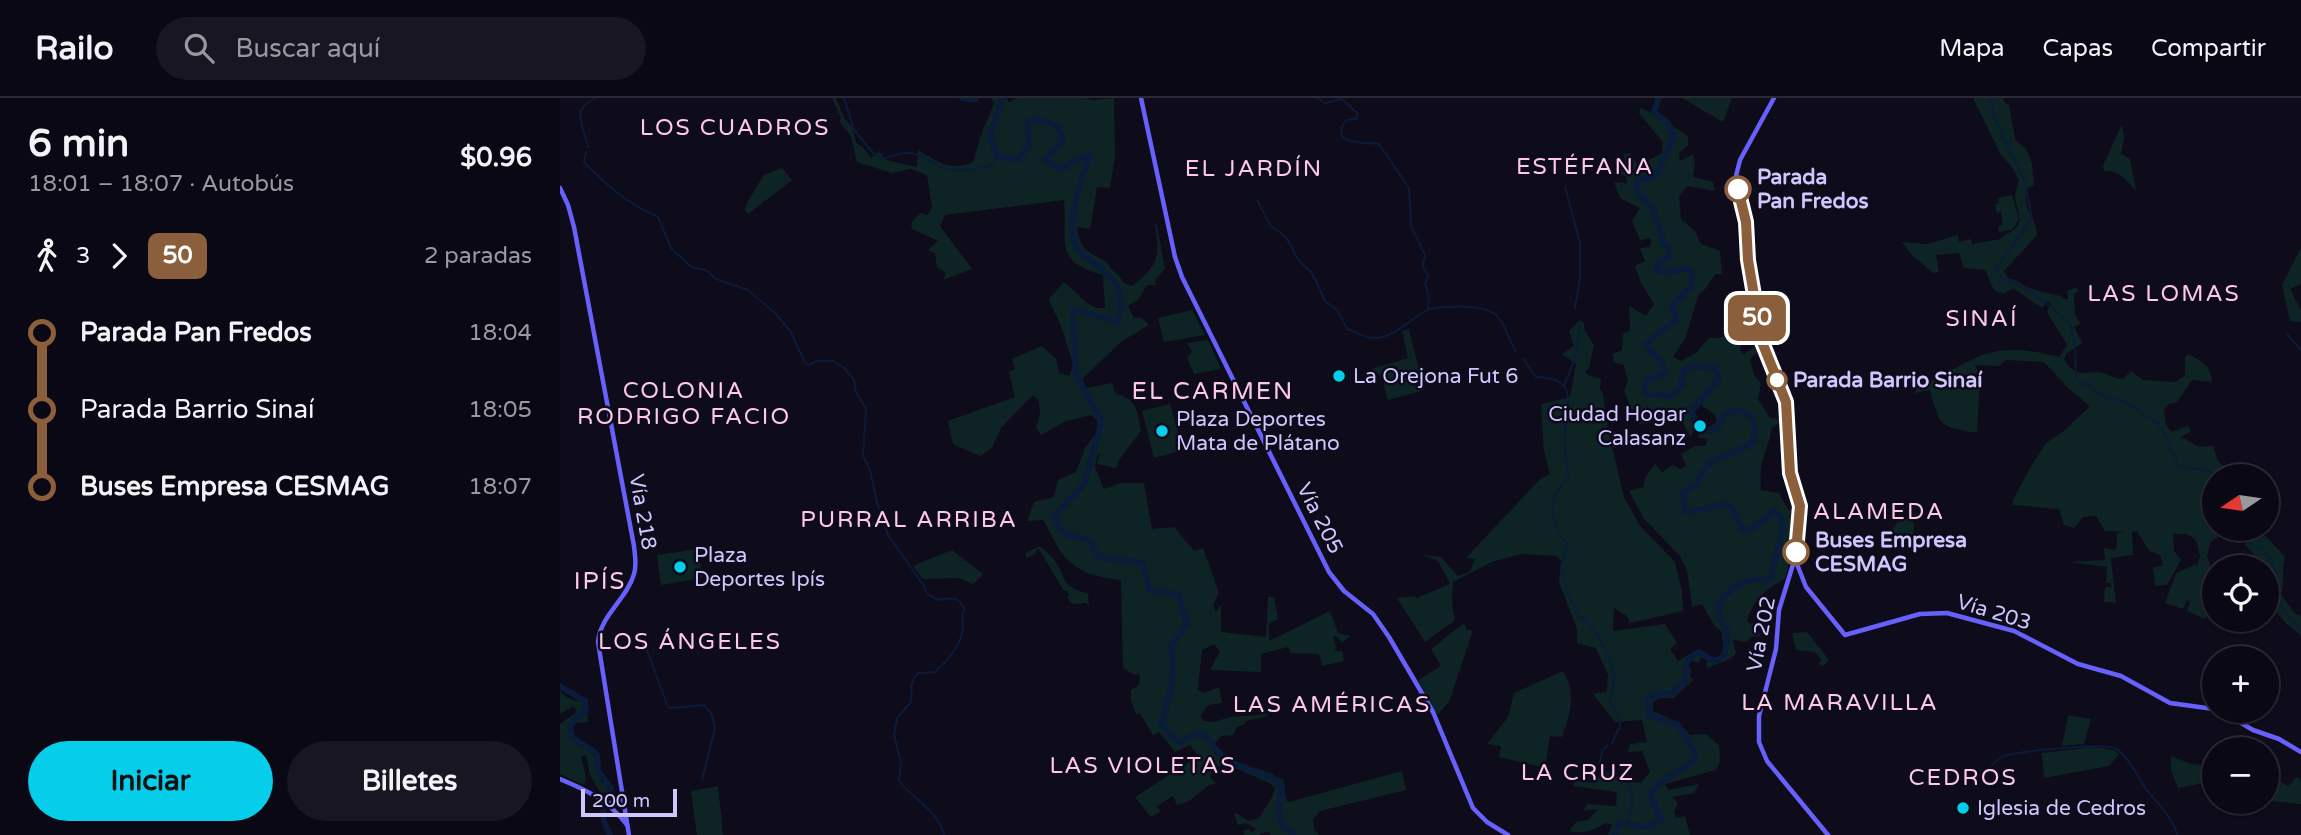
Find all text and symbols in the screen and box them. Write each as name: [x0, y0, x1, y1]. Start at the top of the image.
search box: [156, 17, 646, 80]
text: Railo: [35, 29, 114, 68]
icon: search: [180, 29, 218, 67]
text: Buscar aquí: [236, 33, 380, 64]
text: Mapa: [1939, 34, 2005, 63]
text: Capas: [2043, 34, 2113, 63]
text: Compartir: [2151, 34, 2266, 63]
district label: LOS CUADROS: [640, 114, 830, 142]
text: 6 min: [28, 121, 129, 167]
text: $0.96: [460, 142, 532, 173]
district label: ESTÉFANA: [1516, 153, 1654, 181]
district label: EL JARDÍN: [1185, 155, 1323, 183]
place label: Parada Pan Fredos: [1757, 165, 1869, 214]
text: 18:01 – 18:07 · Autobús: [28, 170, 294, 198]
marker: Parada Pan Fredos: [1725, 176, 1751, 202]
icon: walk: [28, 237, 66, 275]
icon: forward: [100, 237, 138, 275]
text: 50: [162, 241, 193, 270]
text: 3: [76, 242, 90, 270]
text: 2 paradas: [424, 242, 532, 270]
district label: LAS LOMAS: [2087, 280, 2241, 308]
line badge: 50: [1726, 295, 1788, 341]
text: 50: [1742, 303, 1772, 332]
district label: SINAÍ: [1946, 305, 2018, 333]
text: Parada Pan Fredos: [80, 317, 312, 348]
text: 18:04: [468, 319, 532, 347]
place label: La Orejona Fut 6: [1353, 364, 1518, 389]
marker: La Orejona Fut 6: [1331, 368, 1347, 384]
place label: Parada Barrio Sinaí: [1793, 368, 1983, 393]
marker: Parada Barrio Sinaí: [1767, 370, 1787, 390]
district label: COLONIA RODRIGO FACIO: [577, 377, 791, 431]
district label: EL CARMEN: [1132, 377, 1294, 406]
text: Parada Barrio Sinaí: [80, 394, 315, 425]
text: 18:05: [468, 396, 532, 424]
place label: Ciudad Hogar Calasanz: [1548, 402, 1686, 451]
place label: Plaza Deportes Mata de Plátano: [1176, 407, 1340, 456]
marker: Ciudad Hogar Calasanz: [1692, 418, 1708, 434]
marker: Plaza Deportes Mata de Plátano: [1154, 423, 1170, 439]
north arrow: [2202, 464, 2278, 541]
map controls: [2202, 464, 2279, 814]
text: Buses Empresa CESMAG: [80, 471, 389, 502]
street label: Vía 218: [624, 472, 661, 552]
text: 18:07: [468, 473, 532, 501]
street label: Vía 205: [1291, 479, 1348, 558]
district label: ALAMEDA: [1813, 498, 1945, 526]
district label: PURRAL ARRIBA: [800, 506, 1018, 534]
place label: Buses Empresa CESMAG: [1815, 528, 1967, 577]
marker: Buses Empresa CESMAG: [1783, 539, 1809, 565]
place label: Plaza Deportes Ipís: [694, 543, 825, 592]
button: locate: [2202, 555, 2279, 632]
marker: Plaza Deportes Ipís: [672, 559, 688, 575]
district label: IPÍS: [574, 566, 626, 596]
street label: Vía 203: [1954, 589, 2034, 636]
street label: Vía 202: [1742, 594, 1781, 674]
district label: LOS ÁNGELES: [598, 628, 782, 656]
button: +: [2202, 646, 2279, 723]
district label: LA MARAVILLA: [1741, 689, 1939, 717]
district label: LAS AMÉRICAS: [1233, 691, 1431, 719]
button: −: [2202, 737, 2279, 814]
button: Iniciar: [28, 741, 273, 821]
button: Billetes: [287, 741, 532, 821]
district label: LAS VIOLETAS: [1049, 752, 1237, 780]
district label: LA CRUZ: [1521, 759, 1635, 787]
district label: CEDROS: [1908, 764, 2018, 792]
scale bar: [581, 786, 677, 818]
text: 200 m: [592, 790, 650, 812]
place label: Iglesia de Cedros: [1977, 796, 2146, 821]
marker: Iglesia de Cedros: [1955, 800, 1971, 816]

